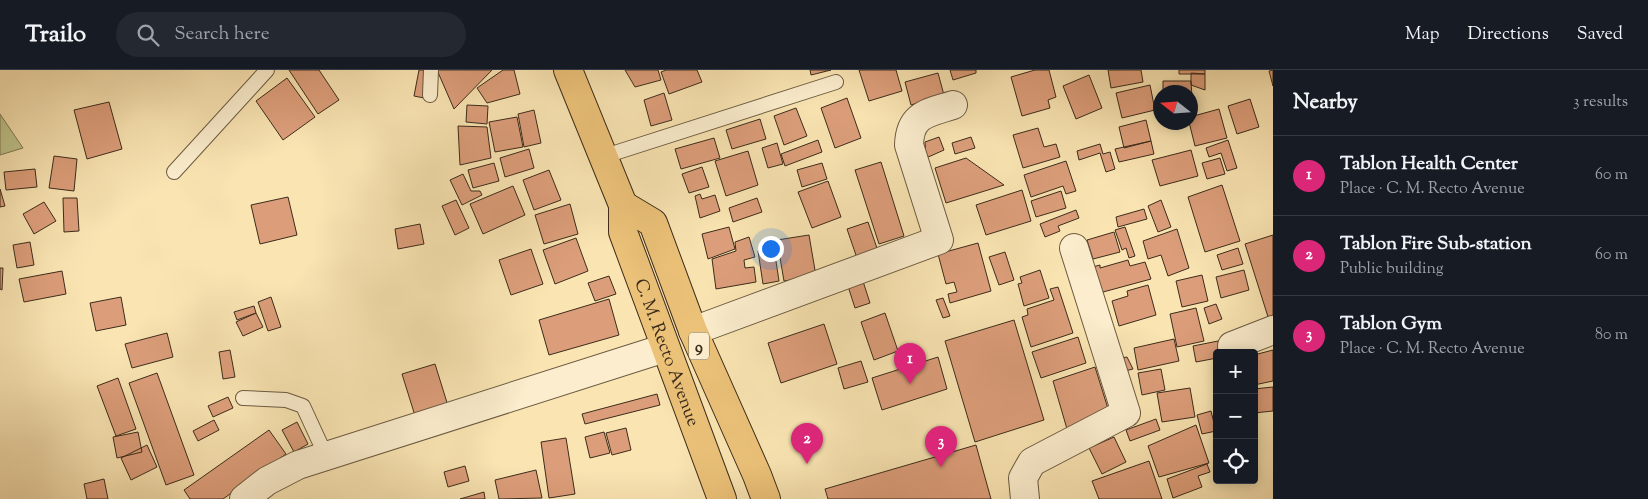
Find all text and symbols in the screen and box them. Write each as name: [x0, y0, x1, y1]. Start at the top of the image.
search box: [116, 12, 466, 57]
text: Trailo: [25, 18, 86, 52]
icon: search: [134, 21, 162, 49]
text: Search here: [174, 21, 270, 48]
text: Map: [1405, 22, 1440, 48]
text: Directions: [1468, 22, 1549, 48]
text: Saved: [1577, 22, 1623, 48]
north arrow: [1153, 85, 1198, 130]
text: Nearby: [1293, 88, 1358, 118]
text: 3 results: [1573, 91, 1628, 114]
text: Tablon Health Center: [1340, 151, 1518, 178]
text: 1: [1306, 164, 1312, 187]
text: 60 m: [1595, 164, 1628, 187]
text: Place · C. M. Recto Avenue: [1340, 178, 1525, 201]
text: Tablon Fire Sub-station: [1340, 231, 1532, 258]
your location: [758, 236, 784, 262]
text: 2: [1305, 244, 1313, 267]
text: 60 m: [1595, 244, 1628, 267]
text: Public building: [1340, 258, 1444, 281]
street label: C. M. Recto Avenue: [626, 275, 705, 431]
text: Tablon Gym: [1340, 311, 1442, 338]
text: 3: [1306, 324, 1312, 347]
text: 80 m: [1595, 324, 1628, 347]
road number: 9: [689, 332, 709, 360]
text: Place · C. M. Recto Avenue: [1340, 338, 1525, 361]
pin: 1: [894, 343, 926, 384]
map controls: [1213, 349, 1258, 484]
button: +: [1213, 349, 1258, 394]
button: −: [1213, 394, 1258, 439]
pin: 2: [791, 423, 823, 464]
pin: 3: [925, 426, 957, 467]
button: locate: [1213, 439, 1258, 484]

